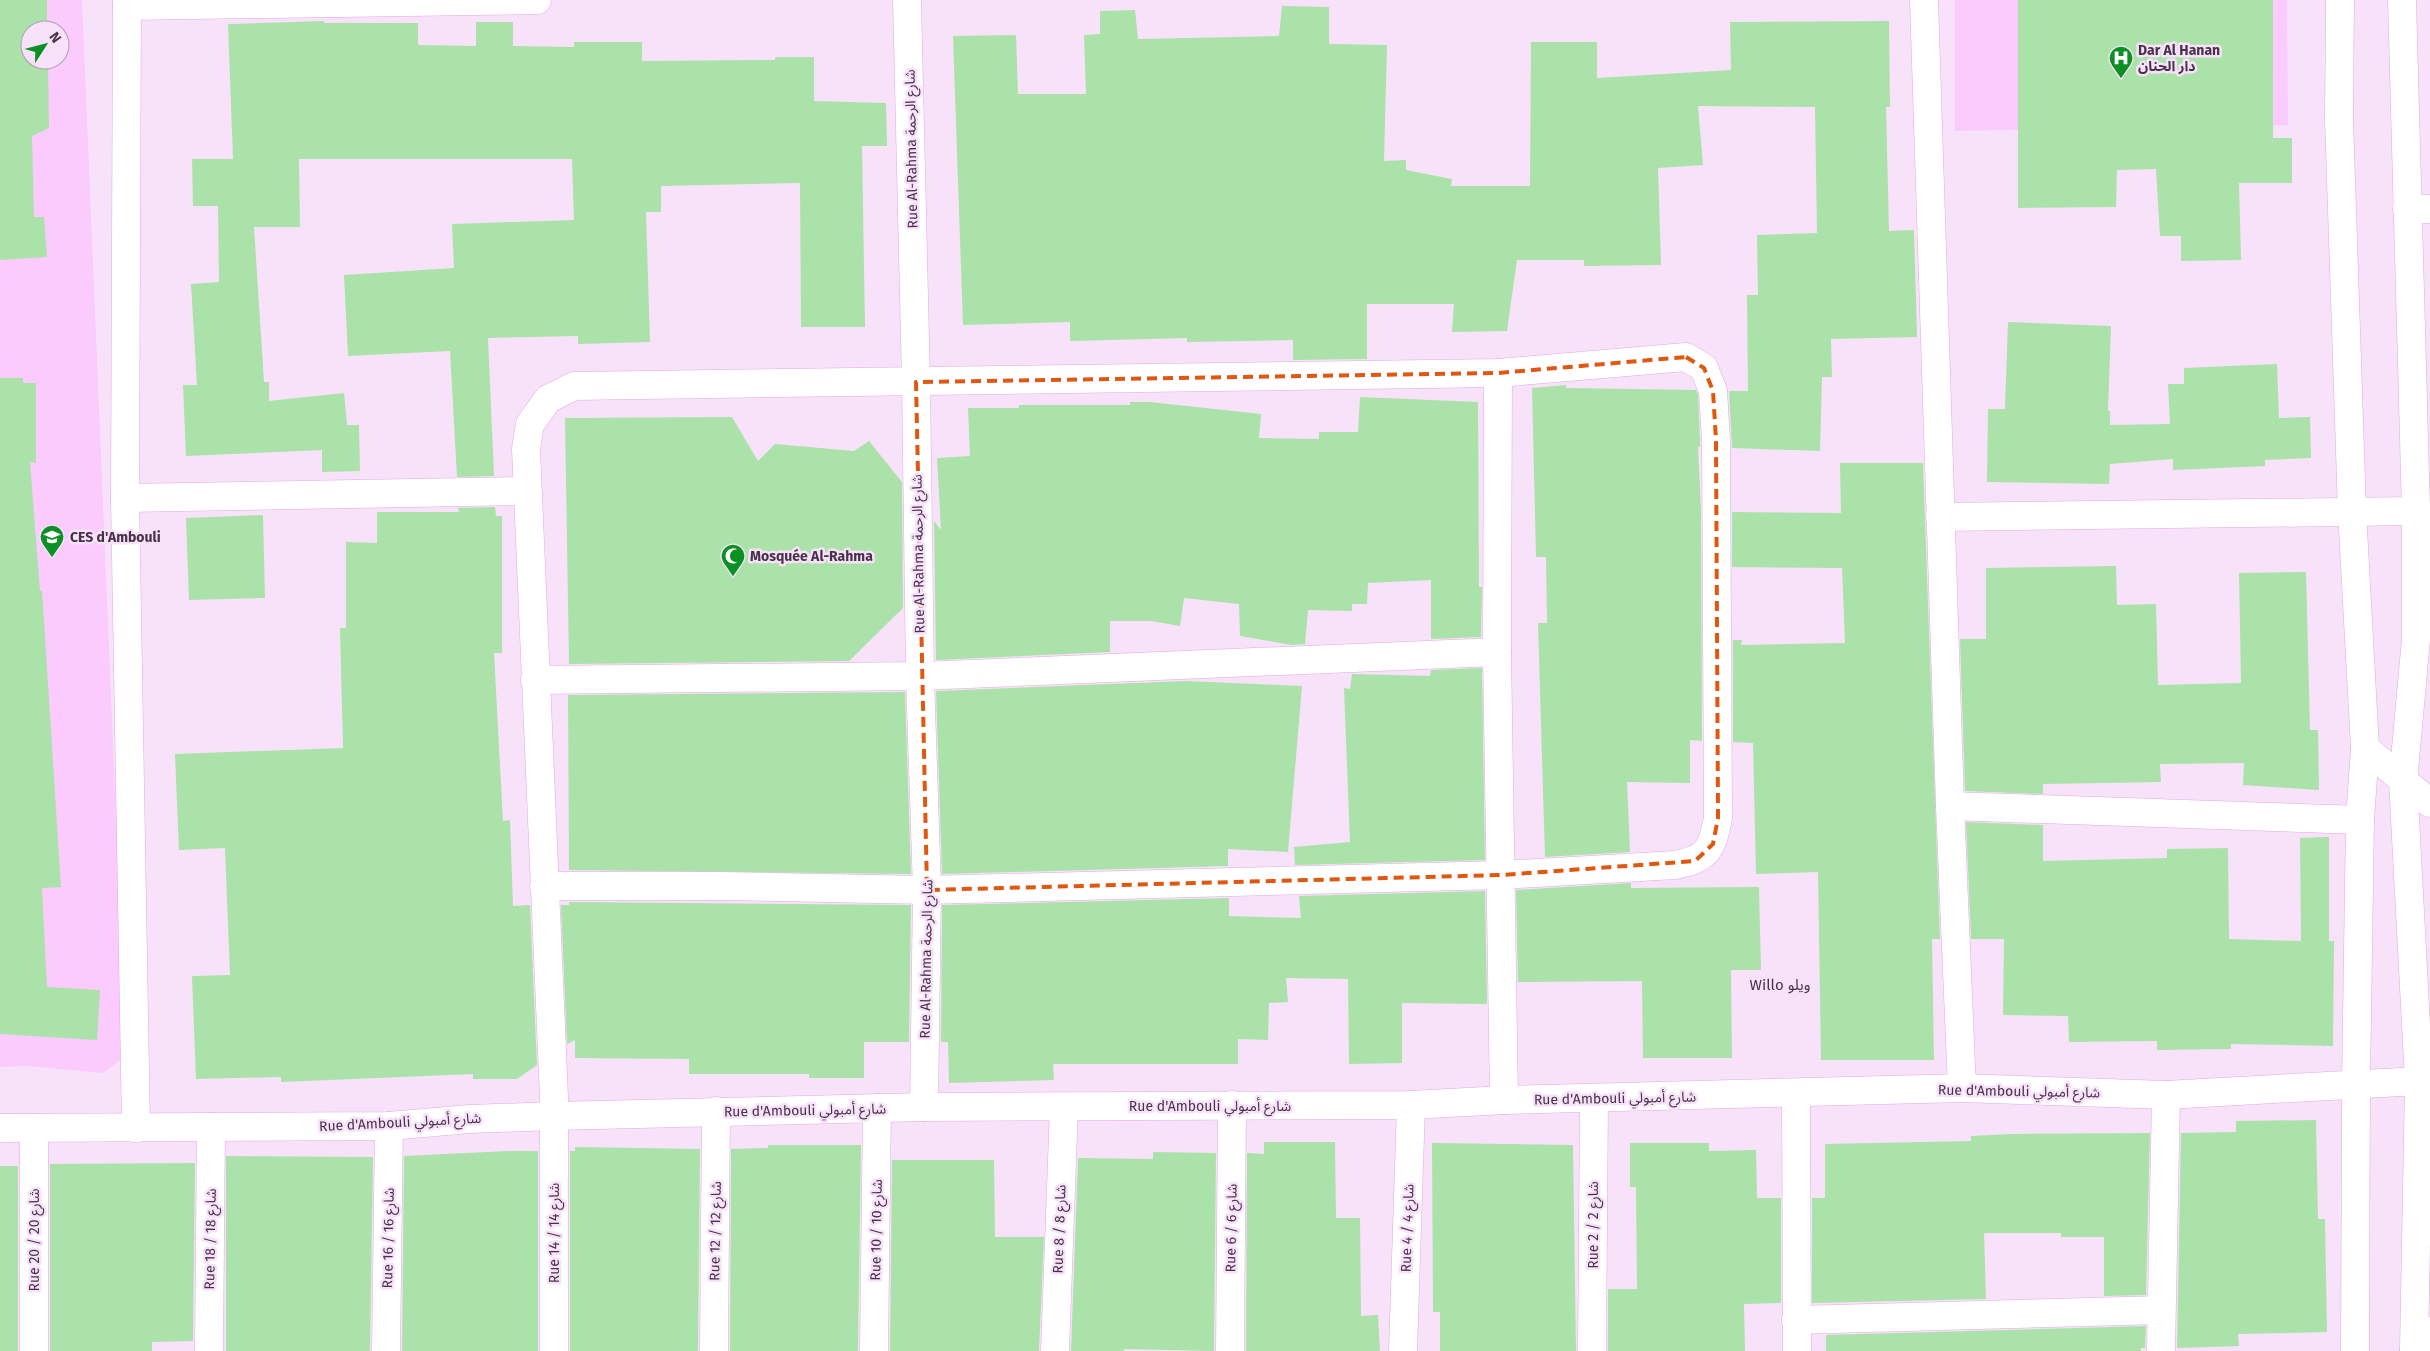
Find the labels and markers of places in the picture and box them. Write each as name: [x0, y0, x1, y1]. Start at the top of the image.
place label: Dar Al Hanan دار الحنان: [2138, 42, 2220, 75]
hospital icon: Dar Al Hanan دار الحنان: [2108, 45, 2134, 79]
school or university icon: CES d'Ambouli: [39, 524, 65, 558]
place label: CES d'Ambouli: [70, 529, 161, 546]
mosque icon: Mosquée Al-Rahma: [720, 543, 746, 577]
place label: Mosquée Al-Rahma: [750, 548, 873, 565]

